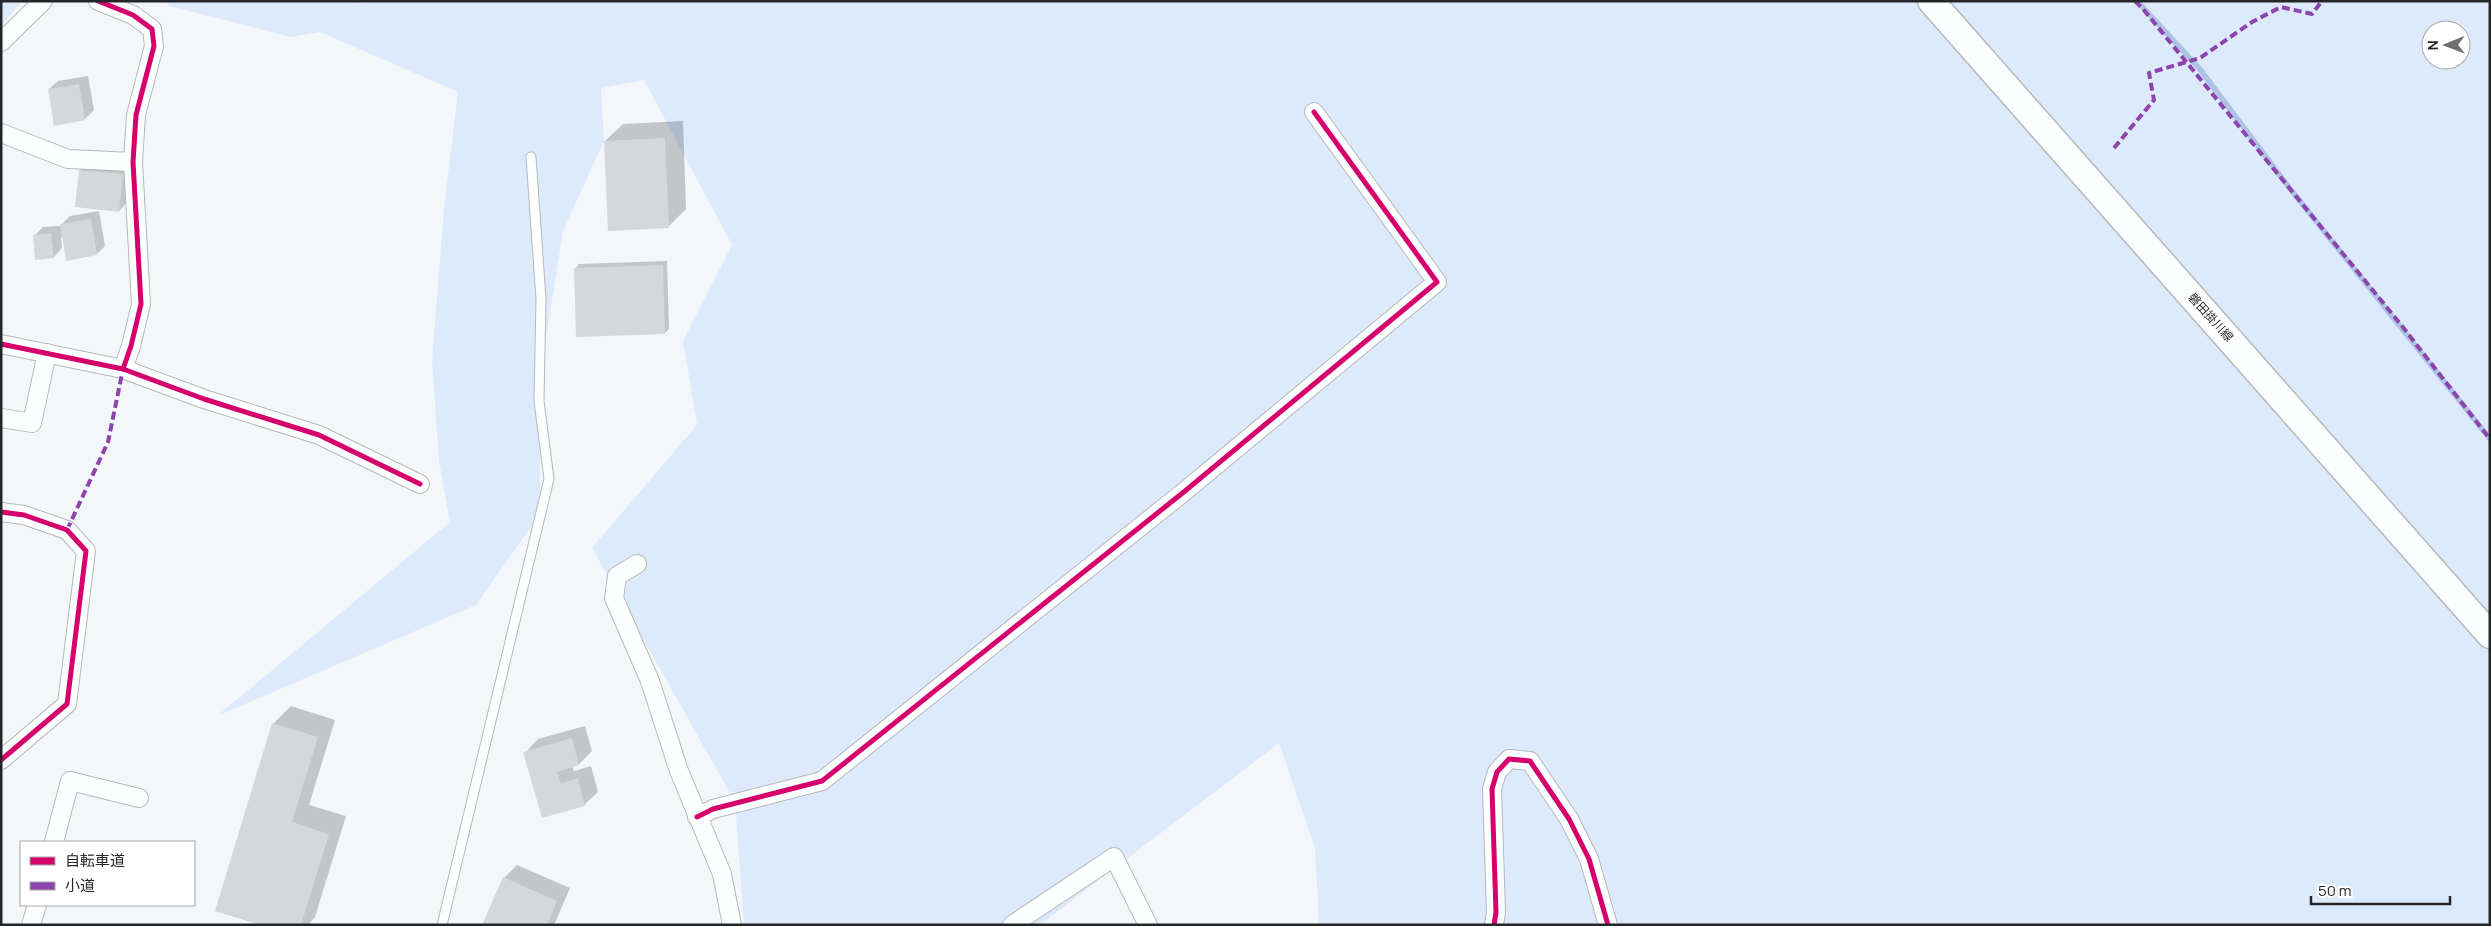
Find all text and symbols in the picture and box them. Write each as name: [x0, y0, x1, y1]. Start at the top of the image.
north arrow: [2421, 20, 2471, 70]
text: N: [2423, 40, 2442, 50]
street label: 磐田掛川線: [2185, 289, 2237, 345]
legend: [20, 841, 195, 906]
text: 自転車道: [65, 850, 125, 871]
scale bar: [2311, 874, 2450, 906]
text: 小道: [65, 875, 95, 896]
text: 50 m: [2318, 880, 2352, 901]

